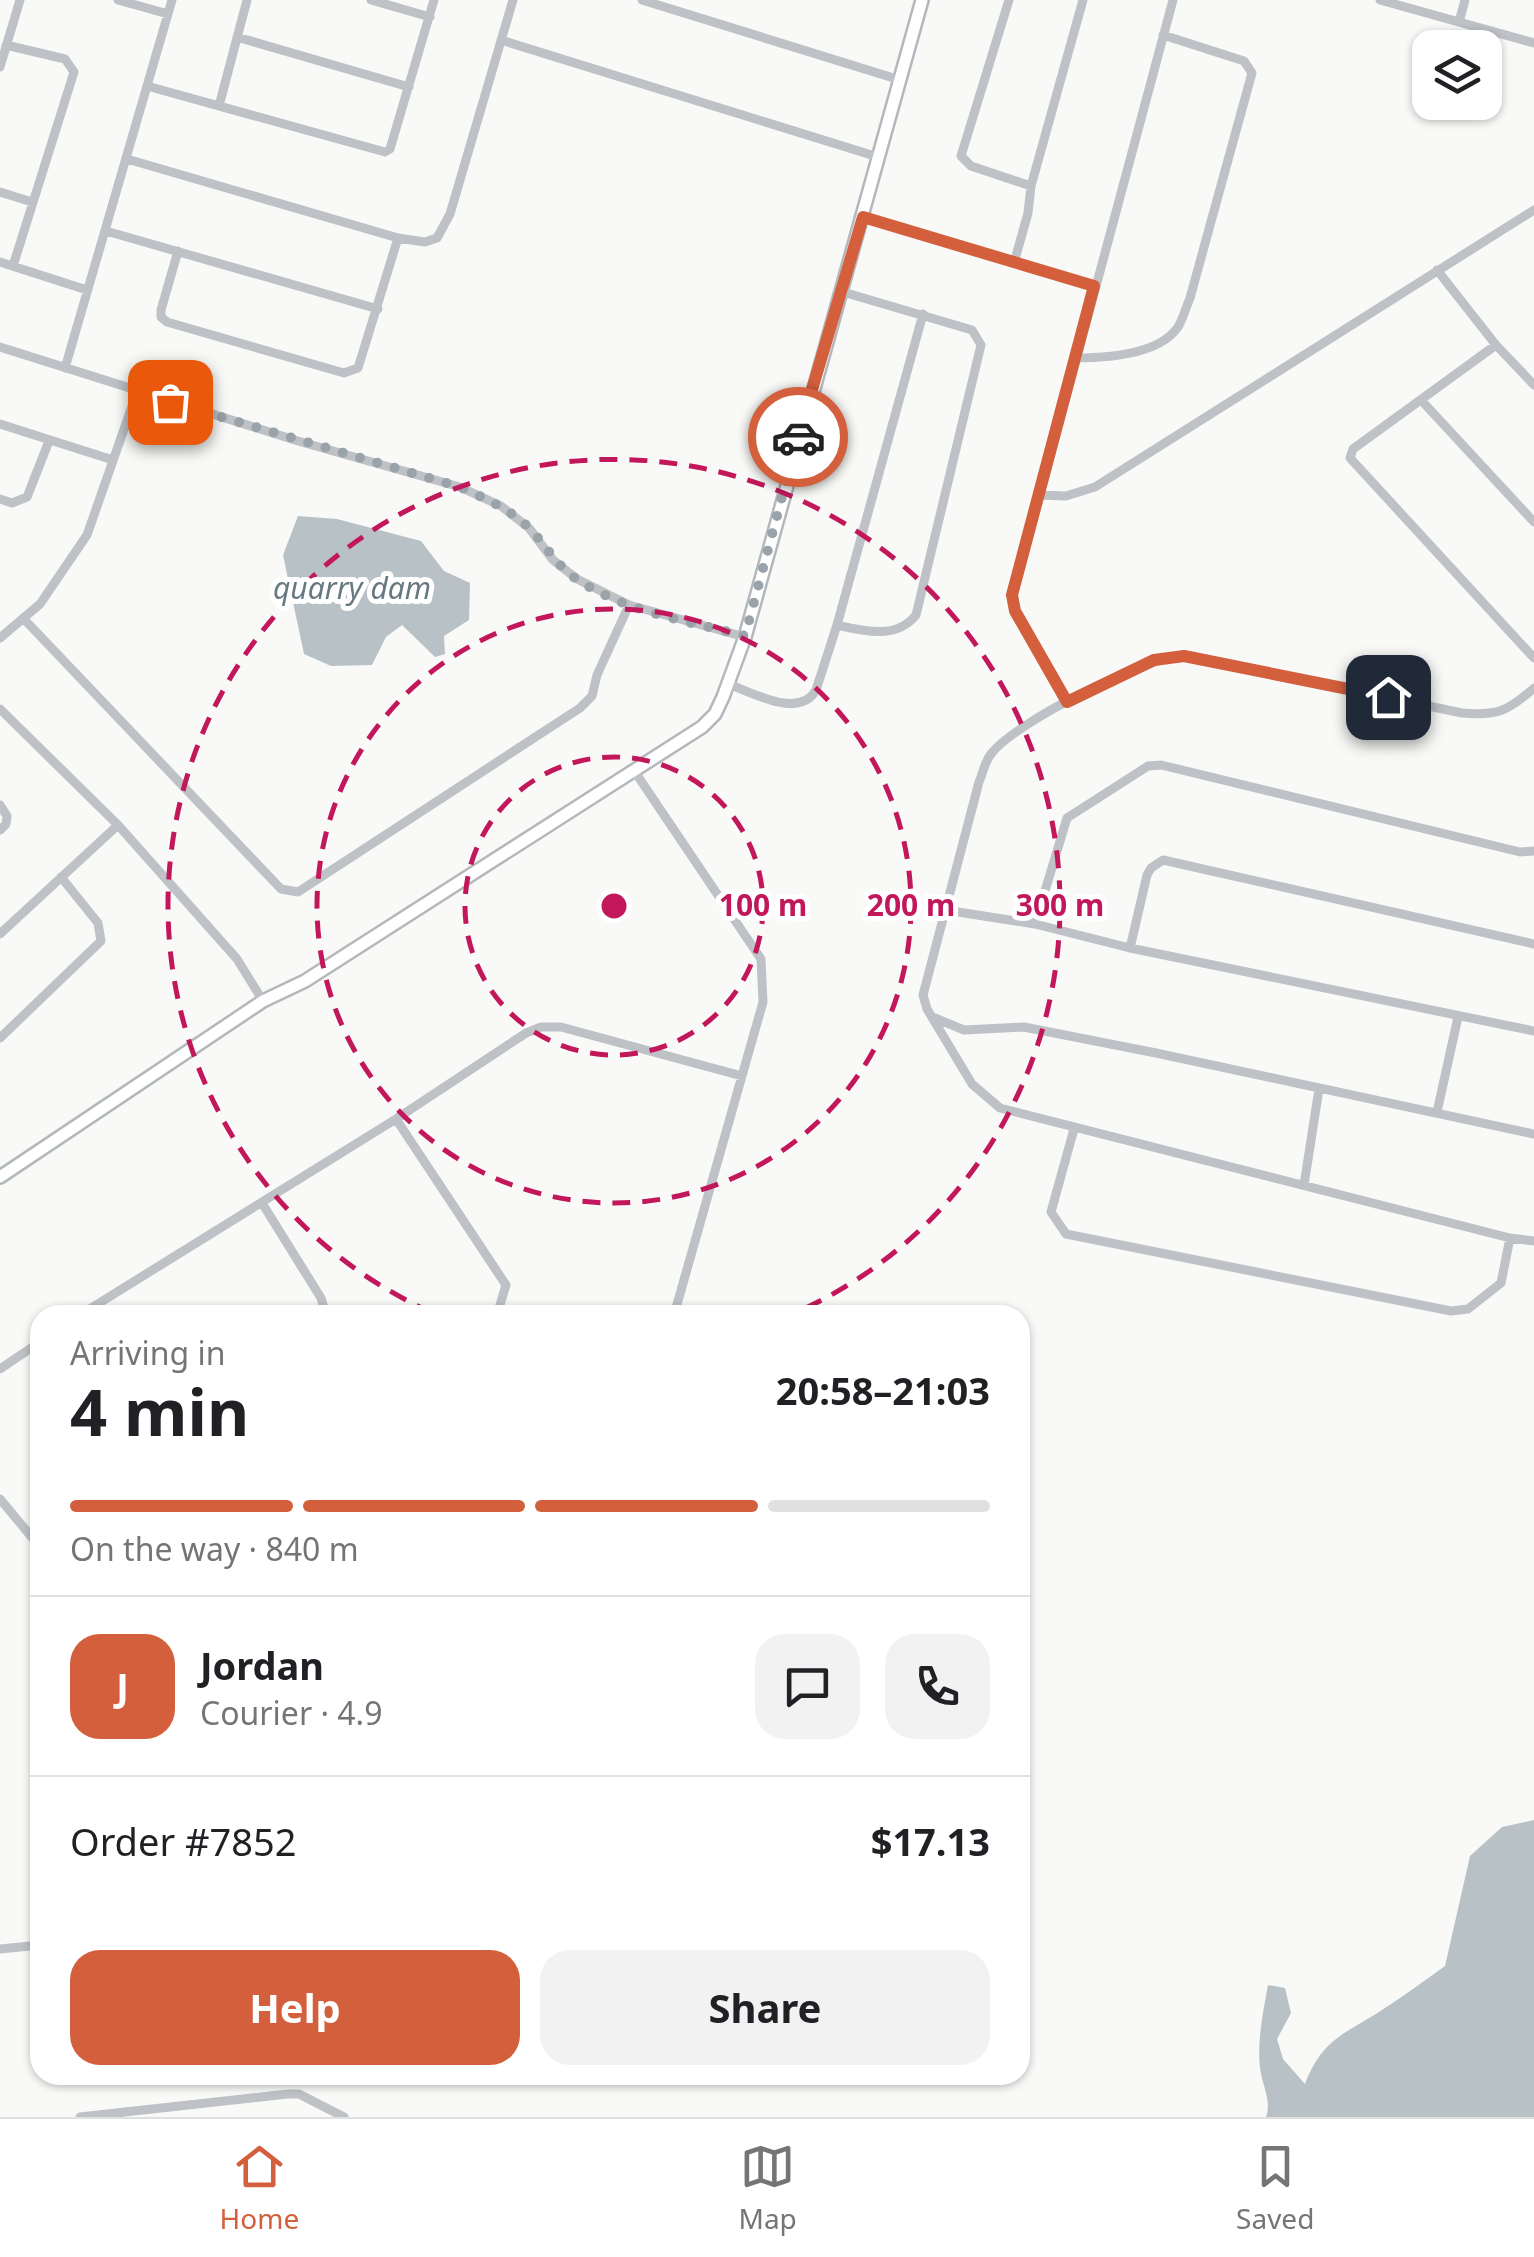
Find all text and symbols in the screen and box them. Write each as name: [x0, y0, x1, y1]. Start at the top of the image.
map controls: [1412, 30, 1502, 120]
button: layers: [1412, 30, 1502, 120]
pin: [128, 360, 213, 445]
icon: bag: [143, 375, 198, 430]
courier: [748, 387, 848, 487]
icon: car: [771, 410, 826, 465]
water label: quarry dam: [273, 567, 431, 608]
pin: [1346, 655, 1431, 740]
icon: home: [1361, 670, 1416, 725]
text: 100 m: [719, 884, 807, 925]
text: 200 m: [867, 884, 955, 925]
text: 300 m: [1016, 884, 1104, 925]
centre of rings: [596, 888, 632, 924]
text: Arriving in: [70, 1331, 225, 1374]
text: 20:58–21:03: [776, 1364, 990, 1416]
text: 4 min: [70, 1367, 249, 1455]
text: On the way · 840 m: [70, 1527, 359, 1570]
button: chat: [755, 1634, 860, 1739]
button: phone: [885, 1634, 990, 1739]
text: Jordan: [200, 1639, 324, 1691]
text: J: [116, 1660, 129, 1712]
text: Courier · 4.9: [200, 1691, 383, 1734]
text: Order #7852: [70, 1815, 296, 1867]
text: $17.13: [871, 1815, 990, 1867]
button: Help: [70, 1950, 520, 2065]
button: Share: [540, 1950, 990, 2065]
tab: Home: [220, 2139, 299, 2237]
tab: Map: [739, 2139, 797, 2237]
tab: Saved: [1236, 2139, 1314, 2237]

